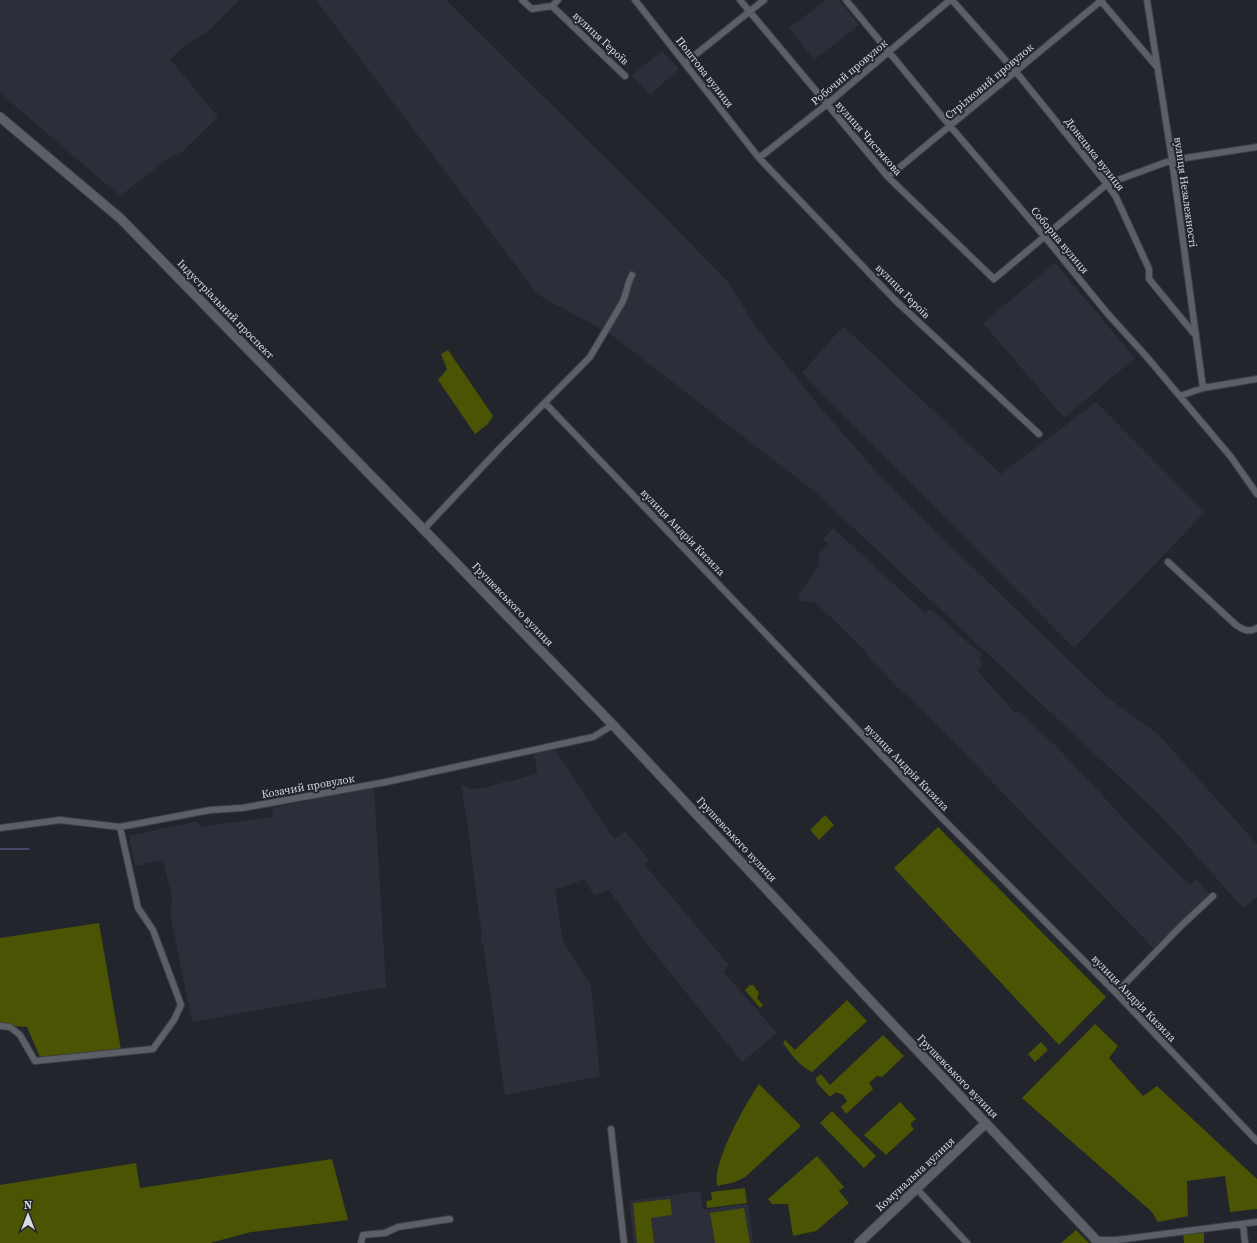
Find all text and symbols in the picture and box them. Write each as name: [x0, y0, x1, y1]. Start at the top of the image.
street label: вулиця Героїв: [569, 8, 632, 69]
street label: Поштова вулиця: [672, 34, 737, 111]
street label: Робочий провулок: [808, 36, 891, 109]
street label: Стрілковий провулок: [942, 40, 1037, 123]
street label: вулиця Чистякова: [832, 98, 905, 179]
street label: Донецька вулиця: [1061, 114, 1128, 194]
street label: вулиця Незалежності: [1170, 136, 1201, 248]
street label: Соборна вулиця: [1027, 204, 1092, 277]
street label: Індустріальний проспект: [174, 256, 278, 363]
street label: вулиця Героїв: [872, 261, 934, 322]
street label: вулиця Андрія Кизила: [637, 485, 729, 579]
street label: Грушевського вулиця: [469, 559, 557, 650]
street label: вулиця Андрія Кизила: [861, 720, 953, 814]
street label: Козачий провулок: [260, 771, 356, 802]
street label: Грушевського вулиця: [693, 793, 780, 885]
street label: вулиця Андрія Кизила: [1088, 951, 1180, 1045]
street label: Грушевського вулиця: [914, 1031, 1002, 1122]
street label: Комунальна вулиця: [873, 1134, 958, 1215]
north arrow: [8, 1195, 48, 1235]
text: N: [24, 1198, 32, 1213]

